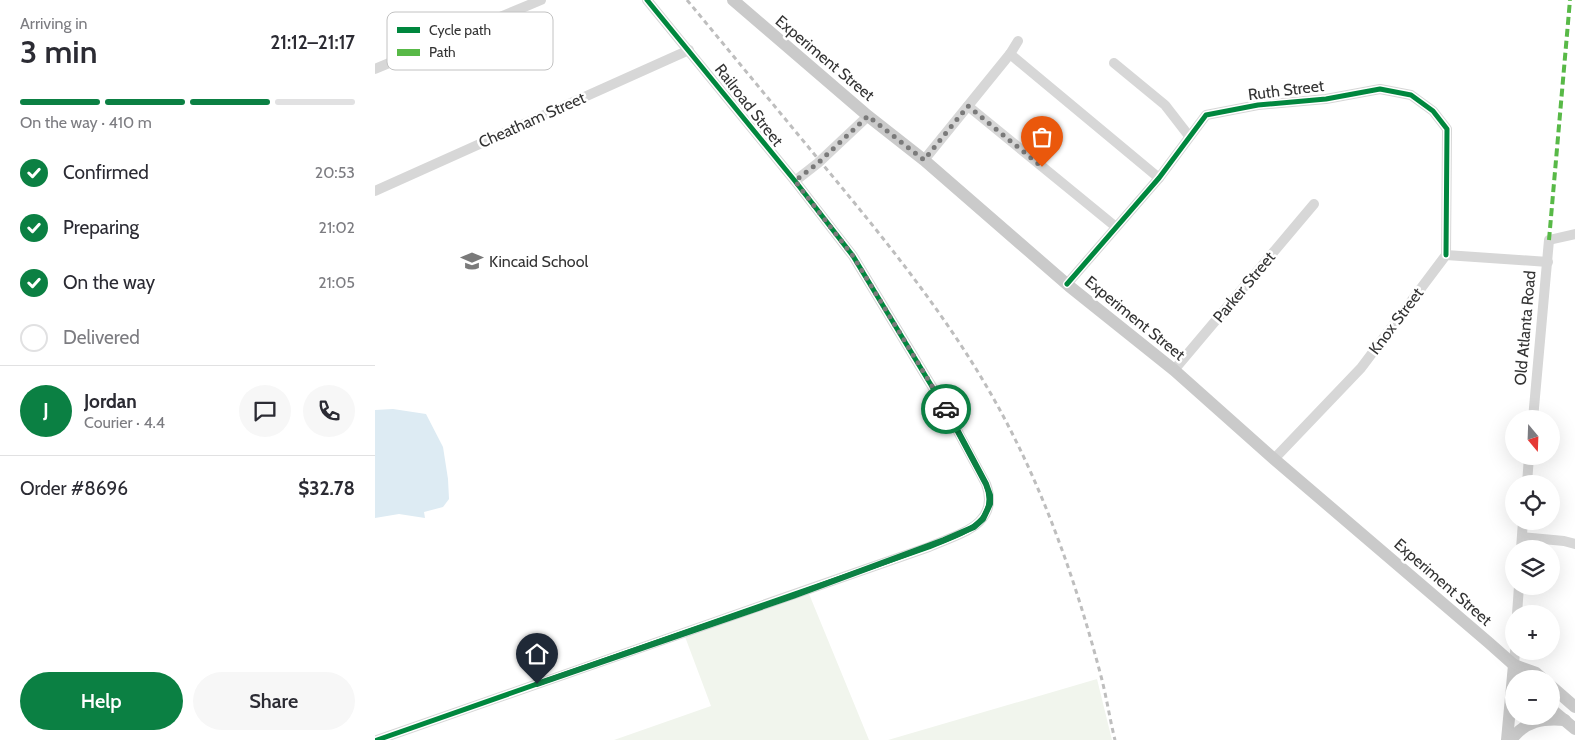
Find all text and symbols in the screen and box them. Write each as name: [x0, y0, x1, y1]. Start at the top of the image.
street label: Experiment Street: [772, 11, 879, 105]
legend: [387, 12, 553, 70]
text: Arriving in: [20, 14, 87, 33]
text: Cycle path: [429, 21, 491, 39]
text: 21:12–21:17: [270, 31, 355, 54]
text: 3 min: [20, 32, 97, 71]
text: Path: [429, 43, 456, 61]
street label: Railroad Street: [711, 60, 787, 150]
street label: Ruth Street: [1247, 76, 1326, 104]
street label: Cheatham Street: [476, 88, 589, 152]
text: On the way · 410 m: [20, 113, 152, 132]
pin: [1021, 116, 1063, 167]
icon: bag: [1028, 123, 1056, 151]
icon: check: [20, 159, 48, 187]
text: Confirmed: [63, 161, 149, 184]
text: 20:53: [315, 163, 355, 182]
icon: check: [20, 214, 48, 242]
text: Preparing: [63, 216, 139, 239]
text: 21:02: [319, 218, 355, 237]
street label: Parker Street: [1209, 247, 1279, 326]
school or university icon: Kincaid School: [459, 248, 485, 274]
place label: Kincaid School: [489, 252, 588, 271]
icon: check: [20, 269, 48, 297]
street label: Old Atlanta Road: [1511, 270, 1539, 386]
text: On the way: [63, 271, 155, 294]
street label: Experiment Street: [1081, 272, 1189, 365]
text: 21:05: [318, 273, 355, 292]
street label: Knox Street: [1365, 283, 1428, 358]
text: Delivered: [63, 326, 140, 349]
courier: [921, 384, 971, 434]
button: chat: [239, 385, 291, 437]
button: phone: [303, 385, 355, 437]
text: Jordan: [84, 390, 137, 413]
icon: car: [932, 395, 960, 423]
text: J: [43, 399, 49, 422]
north arrow: [1505, 410, 1560, 465]
map controls: [1505, 410, 1560, 725]
text: Courier · 4.4: [84, 413, 165, 432]
button: locate: [1505, 475, 1560, 530]
text: Order #8696: [20, 477, 128, 500]
text: $32.78: [298, 477, 355, 500]
street label: Experiment Street: [1390, 534, 1496, 630]
button: layers: [1505, 540, 1560, 595]
button: +: [1505, 605, 1560, 660]
pin: [516, 633, 558, 684]
icon: home: [523, 640, 551, 668]
button: −: [1505, 670, 1560, 725]
button: Help: [20, 672, 183, 730]
button: Share: [193, 672, 355, 730]

